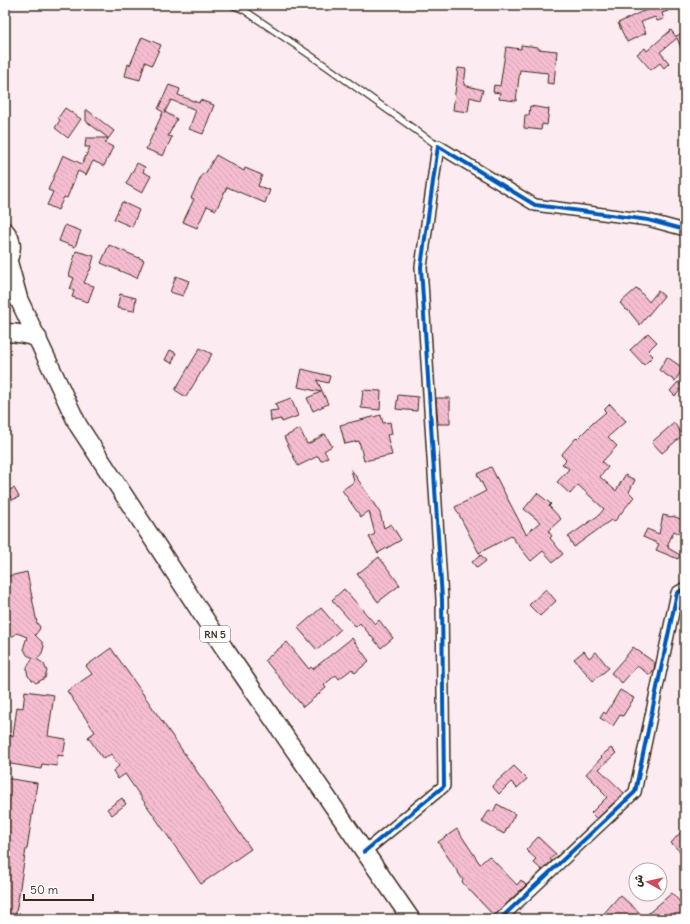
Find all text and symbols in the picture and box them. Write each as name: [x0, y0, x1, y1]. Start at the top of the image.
road number: RN 5: [200, 626, 230, 642]
north arrow: [628, 862, 668, 902]
text: ش: [630, 874, 646, 888]
scale bar: [24, 876, 93, 902]
text: 50 m: [30, 882, 59, 897]

